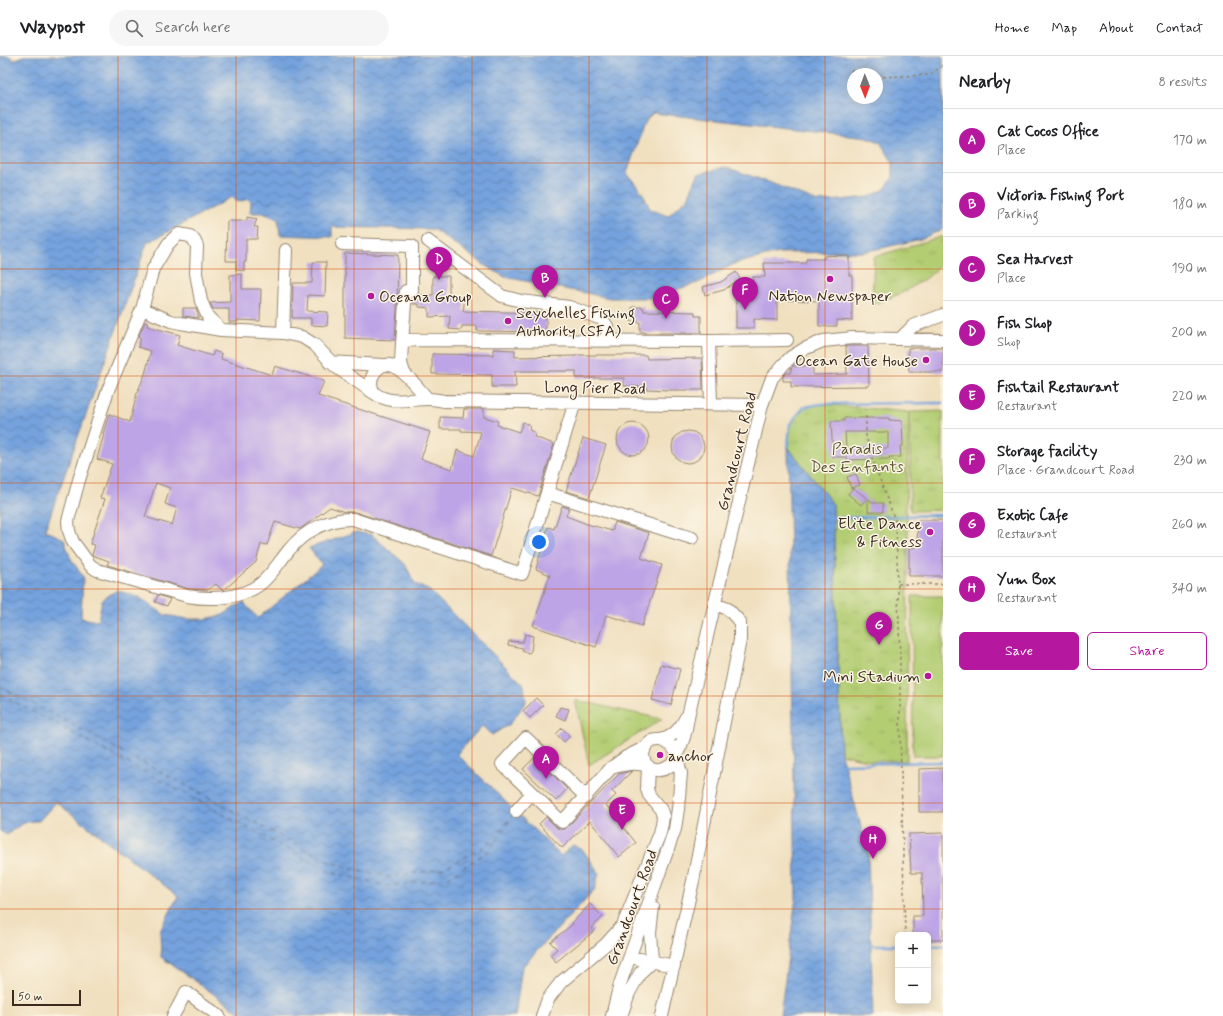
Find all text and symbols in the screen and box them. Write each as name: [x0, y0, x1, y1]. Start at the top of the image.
search box: [109, 10, 389, 46]
text: Waypost: [20, 15, 85, 40]
icon: search: [123, 17, 145, 39]
text: Search here: [155, 18, 231, 38]
text: Home: [995, 19, 1029, 37]
text: Map: [1051, 19, 1077, 37]
text: About: [1099, 19, 1134, 37]
text: Contact: [1156, 19, 1203, 37]
north arrow: [847, 68, 883, 104]
text: Nearby: [959, 71, 1011, 93]
text: 8 results: [1159, 74, 1207, 91]
text: Cat Cocos Office: [997, 122, 1099, 142]
text: A: [968, 132, 976, 149]
text: 170 m: [1173, 132, 1207, 149]
text: Place: [997, 142, 1026, 159]
text: Victoria Fishing Port: [997, 186, 1124, 206]
text: B: [968, 196, 976, 213]
text: 180 m: [1172, 196, 1207, 213]
text: Parking: [997, 206, 1039, 223]
pin: D: [426, 247, 452, 280]
text: Sea Harvest: [997, 250, 1073, 270]
text: C: [967, 260, 977, 277]
text: 190 m: [1172, 260, 1207, 277]
pin: B: [532, 265, 558, 298]
text: Place: [997, 270, 1026, 287]
marker: Nation Newspaper: [825, 274, 835, 284]
pin: F: [732, 277, 758, 310]
pin: C: [653, 286, 679, 319]
place label: Nation Newspaper: [769, 286, 892, 307]
place label: Oceana Group: [379, 287, 472, 308]
marker: Oceana Group: [366, 291, 376, 301]
place label: Seychelles Fishing Authority (SFA): [516, 303, 635, 342]
text: Fish Shop: [997, 314, 1052, 334]
marker: Seychelles Fishing Authority (SFA): [503, 316, 513, 326]
text: D: [968, 324, 976, 341]
text: 200 m: [1172, 324, 1207, 341]
text: Shop: [997, 334, 1021, 351]
place label: Ocean Gate House: [795, 351, 918, 372]
marker: Ocean Gate House: [921, 355, 931, 365]
street label: Long Pier Road: [544, 377, 646, 401]
text: Fishtail Restaurant: [997, 378, 1119, 398]
text: E: [968, 388, 976, 405]
text: 220 m: [1172, 388, 1207, 405]
street label: Grandcourt Road: [713, 390, 762, 513]
text: Restaurant: [997, 398, 1057, 415]
park label: Paradis Des Enfants: [810, 439, 904, 478]
text: Storage facility: [997, 442, 1097, 462]
text: F: [969, 452, 975, 469]
text: 230 m: [1173, 452, 1207, 469]
text: Place · Grandcourt Road: [997, 462, 1134, 479]
text: Exotic Cafe: [997, 506, 1068, 526]
place label: Elite Dance & Fitness: [838, 514, 922, 553]
text: G: [968, 516, 976, 533]
text: 260 m: [1172, 516, 1207, 533]
text: Restaurant: [997, 526, 1057, 543]
marker: Elite Dance & Fitness: [925, 527, 935, 537]
your location: [529, 532, 549, 552]
text: Yum Box: [997, 570, 1056, 590]
text: H: [968, 580, 976, 597]
text: 340 m: [1172, 580, 1207, 597]
text: Restaurant: [997, 590, 1057, 607]
pin: G: [866, 612, 892, 645]
button: Save: [959, 632, 1079, 670]
button: Share: [1087, 632, 1207, 670]
place label: Mini Stadium: [823, 667, 920, 688]
marker: Mini Stadium: [923, 671, 933, 681]
pin: A: [533, 746, 559, 779]
place label: anchor: [668, 746, 714, 767]
marker: anchor: [655, 750, 665, 760]
pin: E: [609, 797, 635, 830]
pin: H: [860, 826, 886, 859]
street label: Grandcourt Road: [602, 847, 663, 968]
map controls: [895, 932, 931, 1004]
button: +: [895, 932, 931, 968]
button: −: [895, 968, 931, 1004]
scale bar: [12, 988, 81, 1007]
text: 50 m: [18, 990, 43, 1004]

